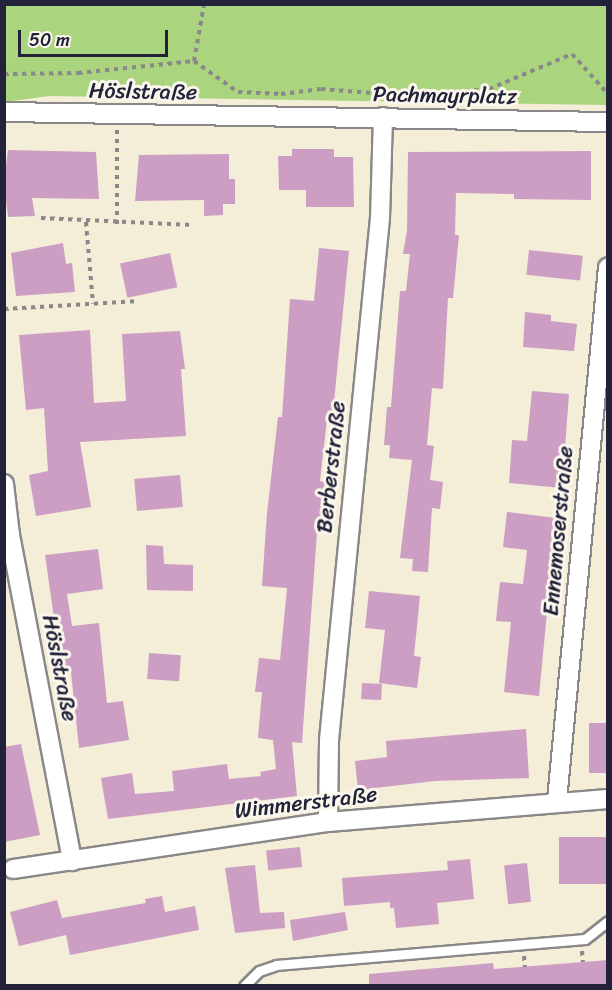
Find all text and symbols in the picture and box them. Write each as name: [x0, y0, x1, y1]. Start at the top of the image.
scale bar: [21, 18, 171, 56]
text: 50 m: [29, 24, 70, 56]
street label: Höslstraße: [89, 77, 197, 105]
street label: Pachmayrplatz: [373, 81, 517, 109]
street label: Berberstraße: [311, 400, 351, 534]
street label: Ennemoserstraße: [537, 445, 579, 617]
street label: Höslstraße: [37, 612, 83, 724]
street label: Wimmerstraße: [233, 780, 379, 824]

